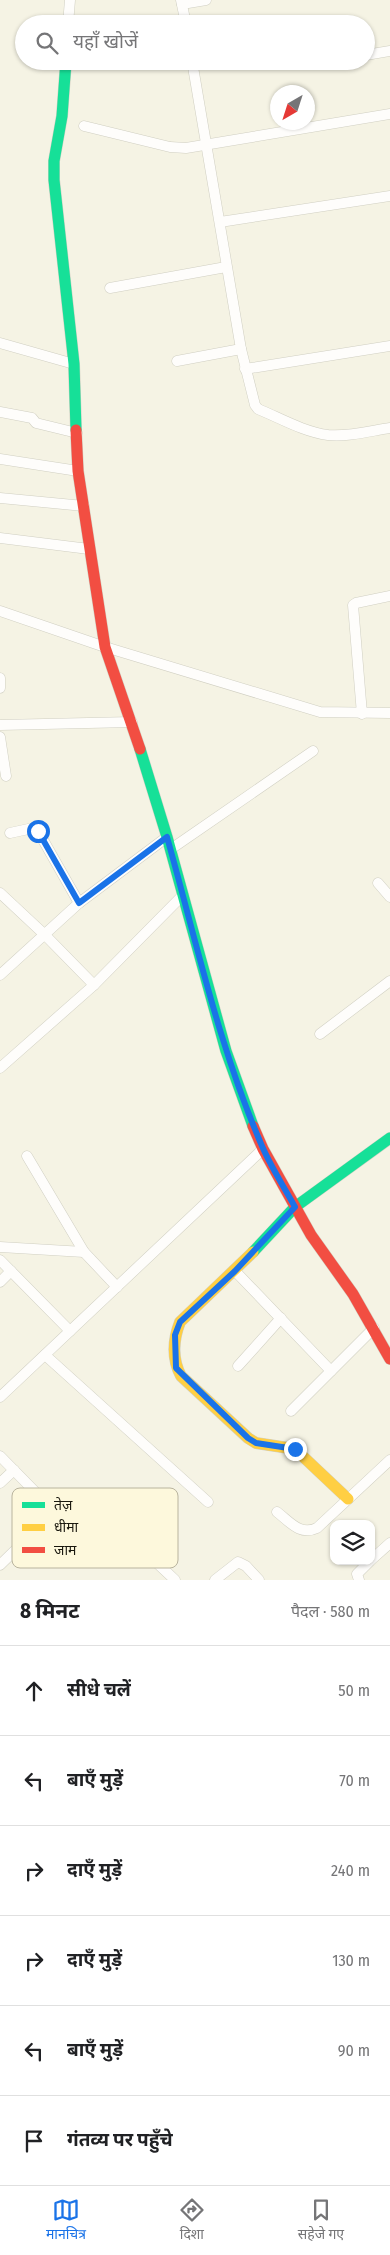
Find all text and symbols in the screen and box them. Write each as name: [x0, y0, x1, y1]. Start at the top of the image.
search box: [15, 15, 375, 70]
icon: search: [33, 29, 61, 57]
text: यहाँ खोजें: [73, 30, 138, 53]
north arrow: [270, 85, 315, 130]
route start: [27, 820, 50, 843]
route end: [284, 1438, 307, 1461]
legend: [12, 1488, 178, 1568]
text: तेज़: [54, 1496, 73, 1514]
text: धीमा: [54, 1519, 79, 1536]
map controls: [330, 1520, 375, 1565]
button: layers: [330, 1520, 375, 1565]
text: जाम: [54, 1542, 77, 1559]
text: 8 मिनट: [20, 1598, 80, 1624]
text: पैदल · 580 m: [291, 1602, 370, 1621]
icon: ahead: [20, 1677, 48, 1705]
text: सीधे चलें: [67, 1678, 131, 1701]
text: 50 m: [338, 1681, 370, 1700]
icon: left: [20, 1767, 48, 1795]
text: बाएँ मुड़ें: [67, 1768, 123, 1791]
text: 70 m: [339, 1771, 370, 1790]
icon: right: [20, 1857, 48, 1885]
text: दाएँ मुड़ें: [67, 1858, 122, 1881]
text: 240 m: [331, 1861, 370, 1880]
icon: right: [20, 1947, 48, 1975]
text: दाएँ मुड़ें: [67, 1948, 122, 1971]
text: 130 m: [332, 1951, 370, 1970]
icon: left: [20, 2037, 48, 2065]
text: बाएँ मुड़ें: [67, 2038, 123, 2061]
text: 90 m: [338, 2041, 370, 2060]
icon: arrive: [20, 2127, 48, 2155]
text: गंतव्य पर पहुँचे: [67, 2128, 173, 2151]
tab: मानचित्र: [46, 2196, 86, 2245]
tab: दिशा: [178, 2196, 206, 2245]
tab: सहेजे गए: [298, 2196, 344, 2245]

